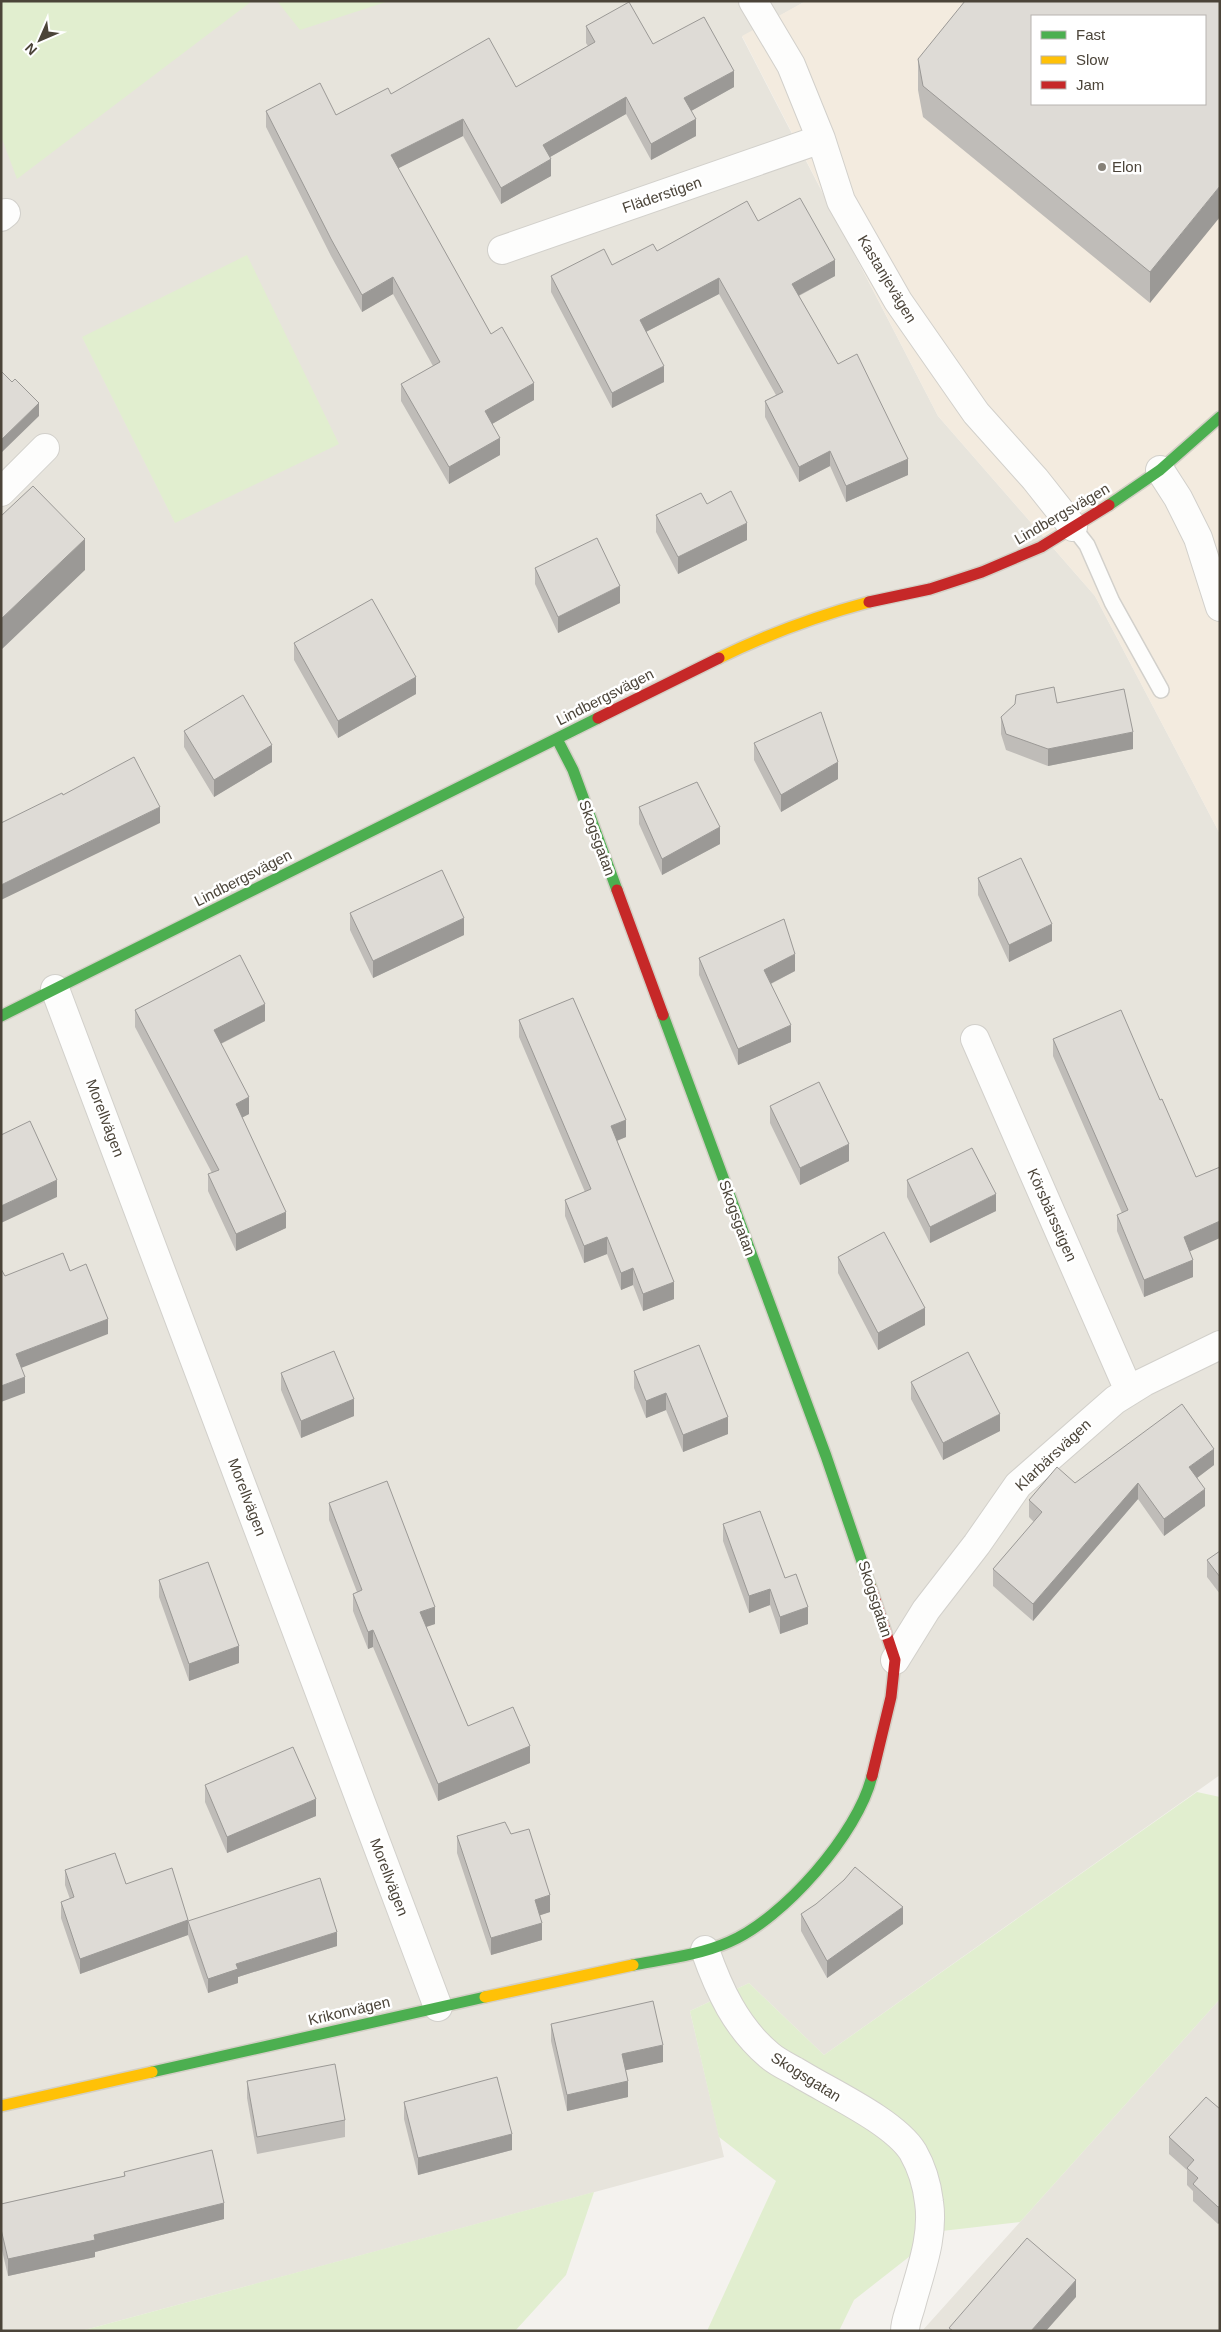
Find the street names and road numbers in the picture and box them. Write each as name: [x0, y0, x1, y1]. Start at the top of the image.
street label: Fläderstigen: [620, 173, 704, 216]
street label: Kastanjevägen: [855, 232, 920, 326]
street label: Lindbergsvägen: [1011, 480, 1112, 548]
street label: Lindbergsvägen: [553, 665, 656, 728]
street label: Skogsgatan: [576, 798, 619, 878]
street label: Lindbergsvägen: [191, 846, 294, 909]
street label: Morellvägen: [83, 1077, 128, 1159]
street label: Körsbärsstigen: [1024, 1166, 1081, 1264]
street label: Skogsgatan: [716, 1178, 759, 1258]
street label: Klarbärsvägen: [1011, 1415, 1094, 1494]
street label: Morellvägen: [225, 1456, 270, 1538]
street label: Skogsgatan: [855, 1559, 896, 1639]
street label: Morellvägen: [367, 1836, 412, 1918]
street label: Krikonvägen: [306, 1993, 391, 2028]
street label: Skogsgatan: [768, 2048, 844, 2105]

